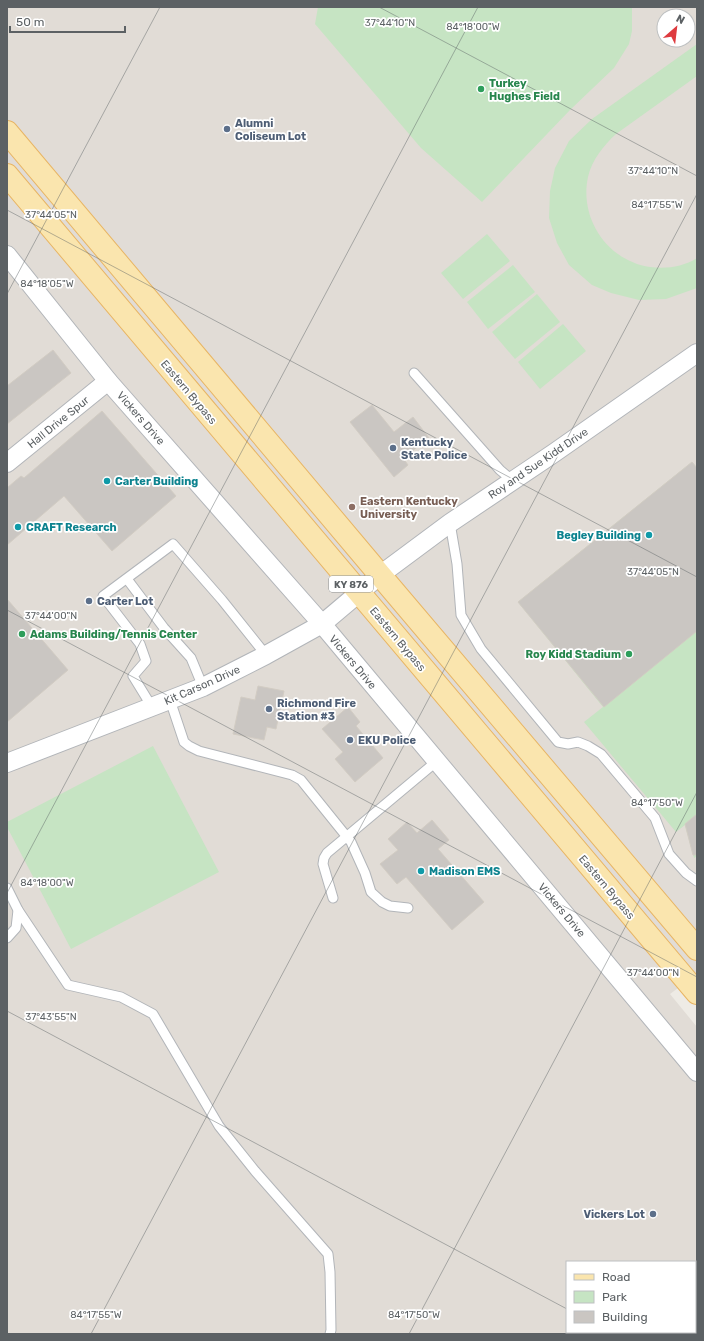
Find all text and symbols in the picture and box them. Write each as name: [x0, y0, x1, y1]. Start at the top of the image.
scale bar: [10, 8, 125, 34]
north arrow: [656, 8, 696, 48]
text: N: [674, 12, 687, 27]
text: 50 m: [16, 15, 44, 29]
text: 37°44'10"N: [365, 17, 415, 29]
text: 84°18'00"W: [446, 21, 500, 33]
place label: Turkey Hughes Field: [489, 77, 560, 103]
marker: Turkey Hughes Field: [476, 84, 486, 94]
place label: Alumni Coliseum Lot: [235, 117, 306, 143]
marker: Alumni Coliseum Lot: [222, 124, 232, 134]
text: 37°44'10"N: [628, 165, 678, 177]
text: 84°17'55"W: [631, 199, 683, 211]
text: 37°44'05"N: [25, 209, 77, 221]
text: 84°18'05"W: [20, 278, 74, 290]
street label: Eastern Bypass: [158, 358, 219, 427]
street label: Vickers Drive: [114, 389, 167, 448]
street label: Hall Drive Spur: [25, 393, 92, 451]
street label: Roy and Sue Kidd Drive: [486, 425, 591, 502]
place label: Kentucky State Police: [401, 436, 468, 462]
marker: Kentucky State Police: [388, 443, 398, 453]
place label: Carter Building: [115, 475, 198, 488]
marker: Carter Building: [102, 476, 112, 486]
place label: Eastern Kentucky University: [360, 495, 458, 521]
marker: Eastern Kentucky University: [347, 502, 357, 512]
place label: CRAFT Research: [26, 521, 117, 534]
marker: CRAFT Research: [13, 522, 23, 532]
place label: Begley Building: [556, 529, 641, 542]
marker: Begley Building: [644, 530, 654, 540]
text: 37°44'05"N: [627, 566, 679, 578]
road number: KY 876: [329, 576, 373, 592]
place label: Carter Lot: [97, 595, 153, 608]
marker: Carter Lot: [84, 596, 94, 606]
street label: Eastern Bypass: [367, 605, 428, 674]
text: 37°44'00"N: [25, 610, 77, 622]
place label: Adams Building/Tennis Center: [30, 628, 197, 641]
marker: Adams Building/Tennis Center: [17, 629, 27, 639]
street label: Vickers Drive: [326, 633, 379, 692]
place label: Roy Kidd Stadium: [526, 648, 621, 661]
marker: Roy Kidd Stadium: [624, 649, 634, 659]
street label: Kit Carson Drive: [162, 663, 242, 708]
place label: Richmond Fire Station #3: [277, 697, 356, 723]
marker: Richmond Fire Station #3: [264, 704, 274, 714]
place label: EKU Police: [358, 734, 416, 747]
marker: EKU Police: [345, 735, 355, 745]
text: 84°17'50"W: [631, 797, 683, 809]
street label: Eastern Bypass: [576, 853, 637, 922]
place label: Madison EMS: [429, 865, 500, 878]
marker: Madison EMS: [416, 866, 426, 876]
text: 84°18'00"W: [20, 877, 74, 889]
street label: Vickers Drive: [535, 881, 588, 940]
text: 37°44'00"N: [627, 967, 679, 979]
text: 37°43'55"N: [25, 1011, 77, 1023]
place label: Vickers Lot: [583, 1208, 645, 1221]
marker: Vickers Lot: [648, 1209, 658, 1219]
legend: [566, 1261, 696, 1333]
text: Road: [602, 1270, 630, 1284]
text: Park: [602, 1290, 628, 1304]
text: 84°17'55"W: [70, 1309, 122, 1321]
text: 84°17'50"W: [388, 1309, 440, 1321]
text: Building: [602, 1310, 648, 1324]

